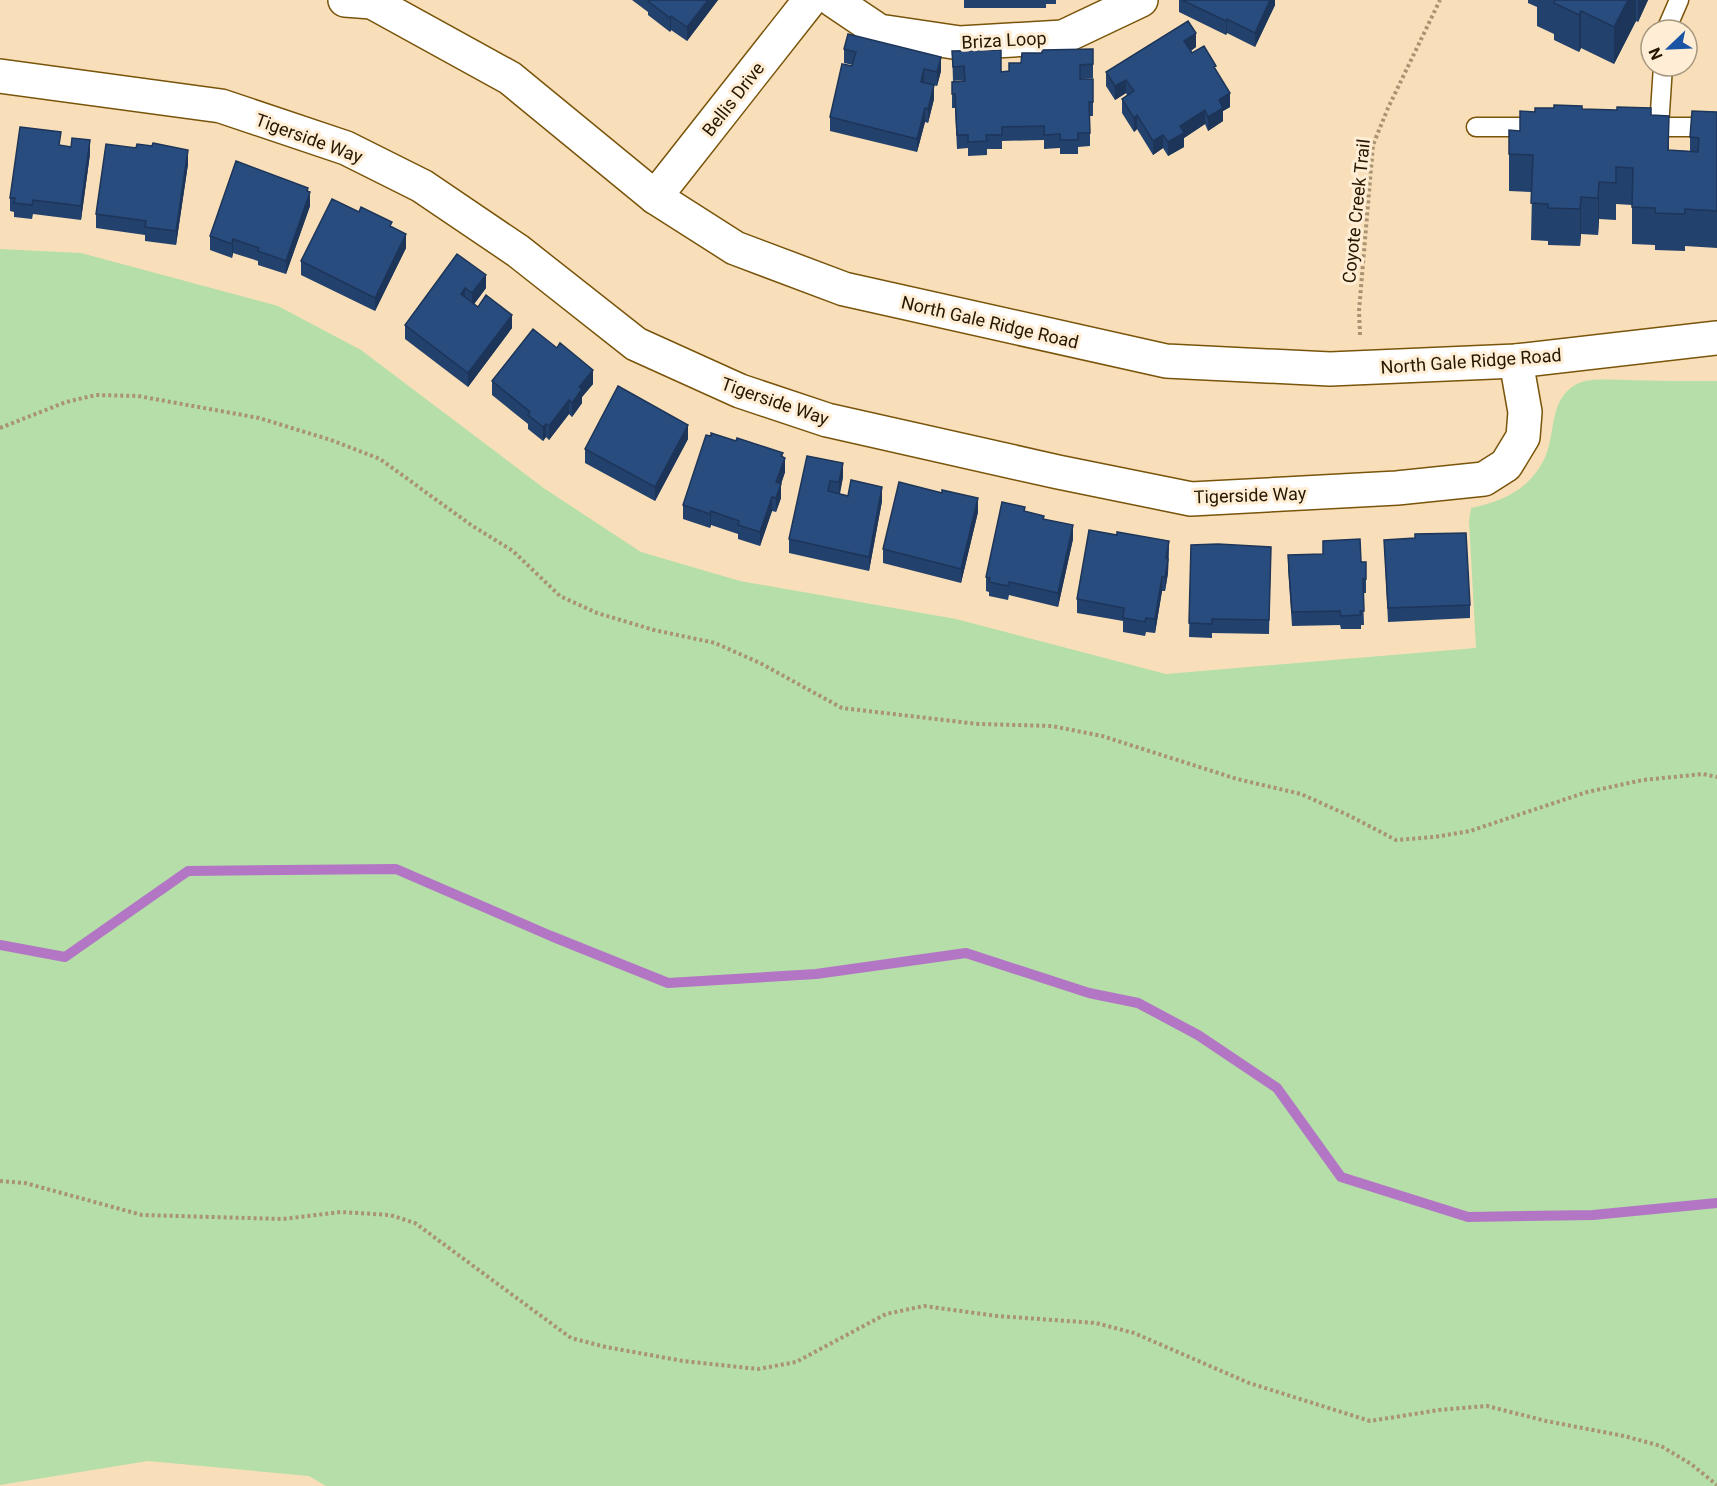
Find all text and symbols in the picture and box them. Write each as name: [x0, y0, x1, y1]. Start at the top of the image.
north arrow: [1639, 18, 1699, 78]
street label: Briza Loop: [961, 27, 1047, 53]
text: N: [1645, 45, 1667, 63]
street label: Bellis Drive: [698, 58, 768, 140]
street label: Tigerside Way: [253, 109, 366, 167]
street label: Coyote Creek Trail: [1338, 138, 1374, 284]
street label: North Gale Ridge Road: [899, 291, 1081, 353]
street label: North Gale Ridge Road: [1380, 344, 1562, 378]
street label: Tigerside Way: [718, 373, 832, 429]
street label: Tigerside Way: [1193, 483, 1307, 507]

